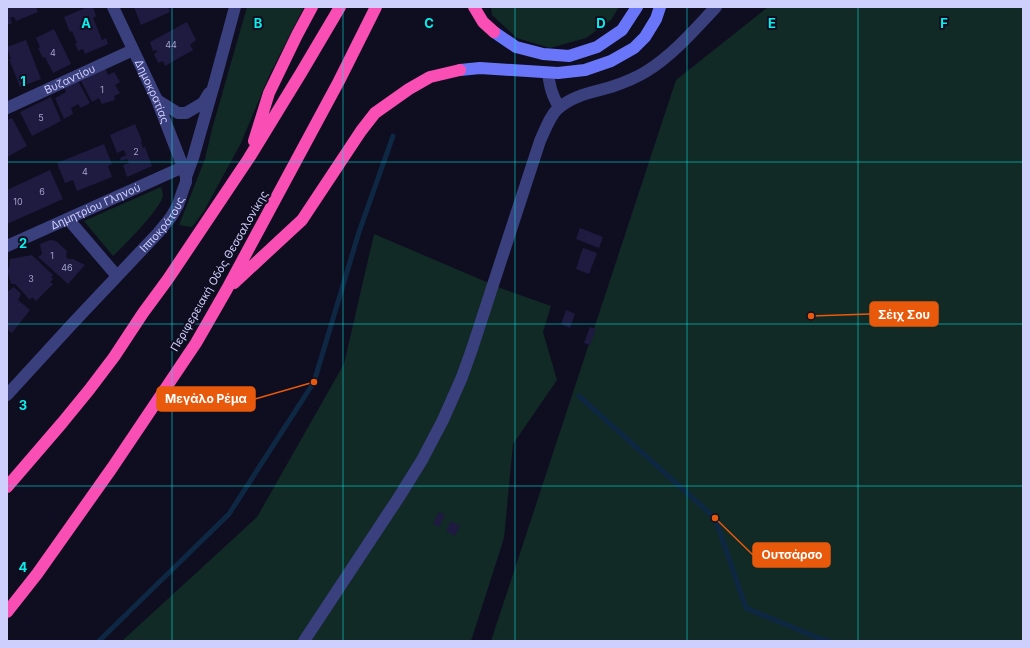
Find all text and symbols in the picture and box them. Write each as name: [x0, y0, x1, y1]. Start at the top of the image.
text: A: [81, 15, 91, 31]
text: B: [254, 15, 263, 31]
text: C: [424, 15, 434, 31]
text: D: [596, 15, 606, 31]
text: E: [768, 15, 776, 31]
text: F: [940, 15, 948, 31]
house number: 44: [165, 39, 177, 50]
house number: 4: [50, 47, 56, 58]
street label: Δημοκρατίας: [132, 57, 172, 125]
street label: Βυζαντίου: [42, 61, 97, 97]
text: 1: [20, 73, 26, 89]
house number: 1: [100, 84, 104, 95]
house number: 5: [38, 112, 44, 123]
house number: 2: [133, 146, 139, 157]
house number: 4: [82, 166, 88, 177]
street label: Δημητρίου Γληνού: [48, 180, 143, 233]
house number: 6: [39, 186, 45, 197]
street label: Περιφερειακή Οδός Θεσσαλονίκης: [167, 188, 271, 354]
street label: Ιπποκράτους: [136, 195, 187, 255]
house number: 10: [13, 196, 23, 207]
text: 2: [19, 235, 27, 251]
house number: 1: [50, 250, 54, 261]
house number: 46: [61, 262, 73, 273]
house number: 3: [28, 273, 34, 284]
callout: Σέιχ Σου: [870, 302, 938, 326]
text: Σέιχ Σου: [878, 307, 930, 322]
callout: Μεγάλο Ρέμα: [157, 387, 255, 411]
text: Μεγάλο Ρέμα: [165, 391, 247, 406]
text: 3: [19, 397, 27, 413]
callout: Ουτσάρσο: [753, 543, 830, 567]
text: Ουτσάρσο: [762, 547, 822, 562]
text: 4: [19, 559, 28, 575]

